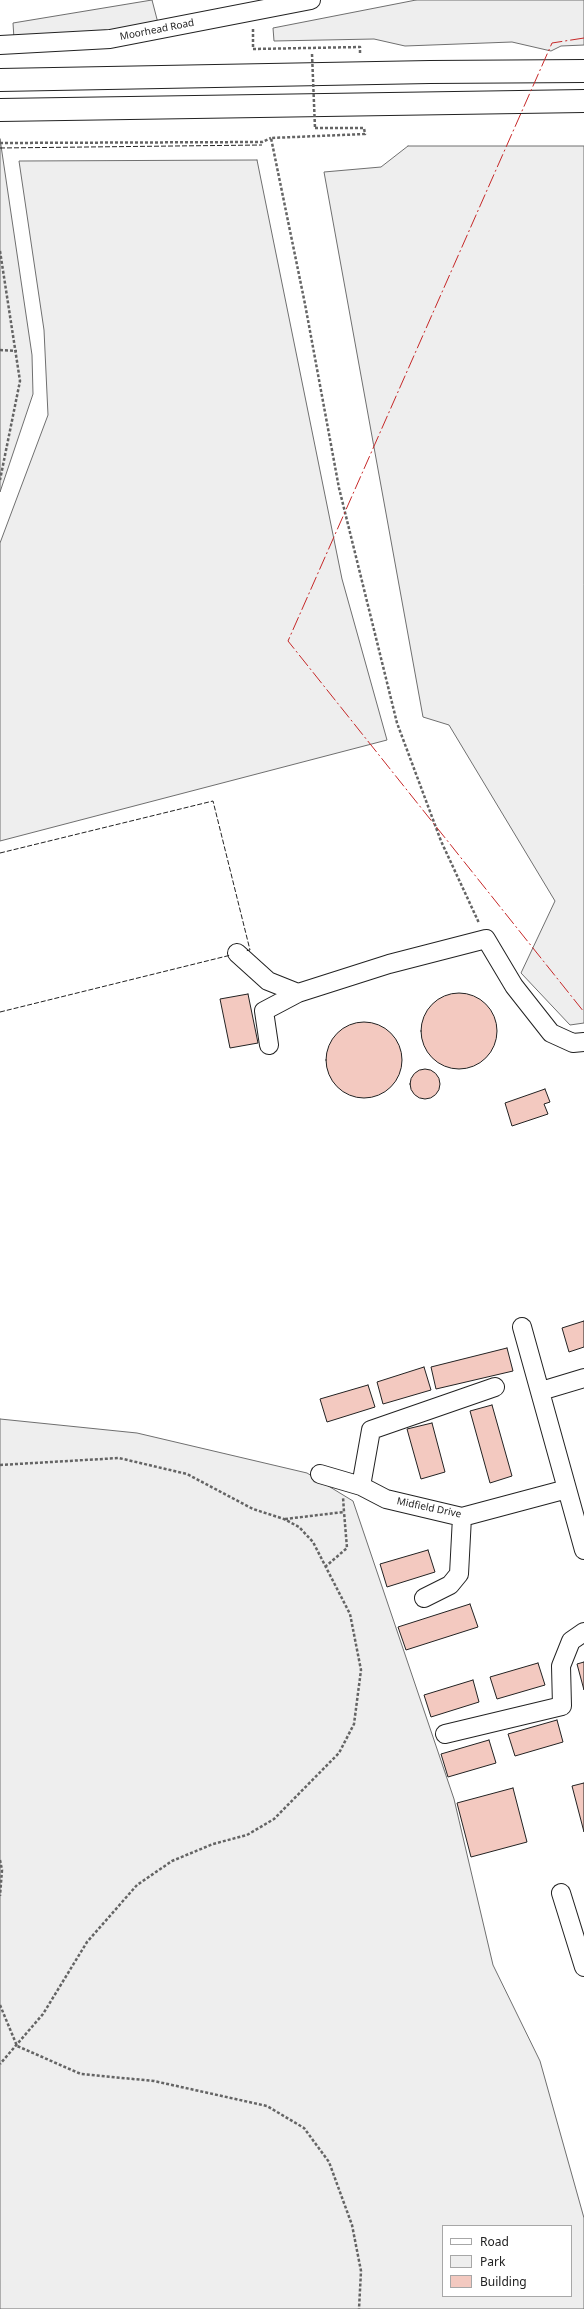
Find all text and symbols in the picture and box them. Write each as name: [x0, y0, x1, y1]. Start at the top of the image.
street label: Moorhead Road: [119, 17, 195, 43]
street label: Midfield Drive: [396, 1495, 462, 1521]
legend: [442, 2225, 572, 2297]
text: Road: [480, 2233, 509, 2250]
text: Park: [480, 2253, 505, 2270]
text: Building: [480, 2273, 527, 2290]

